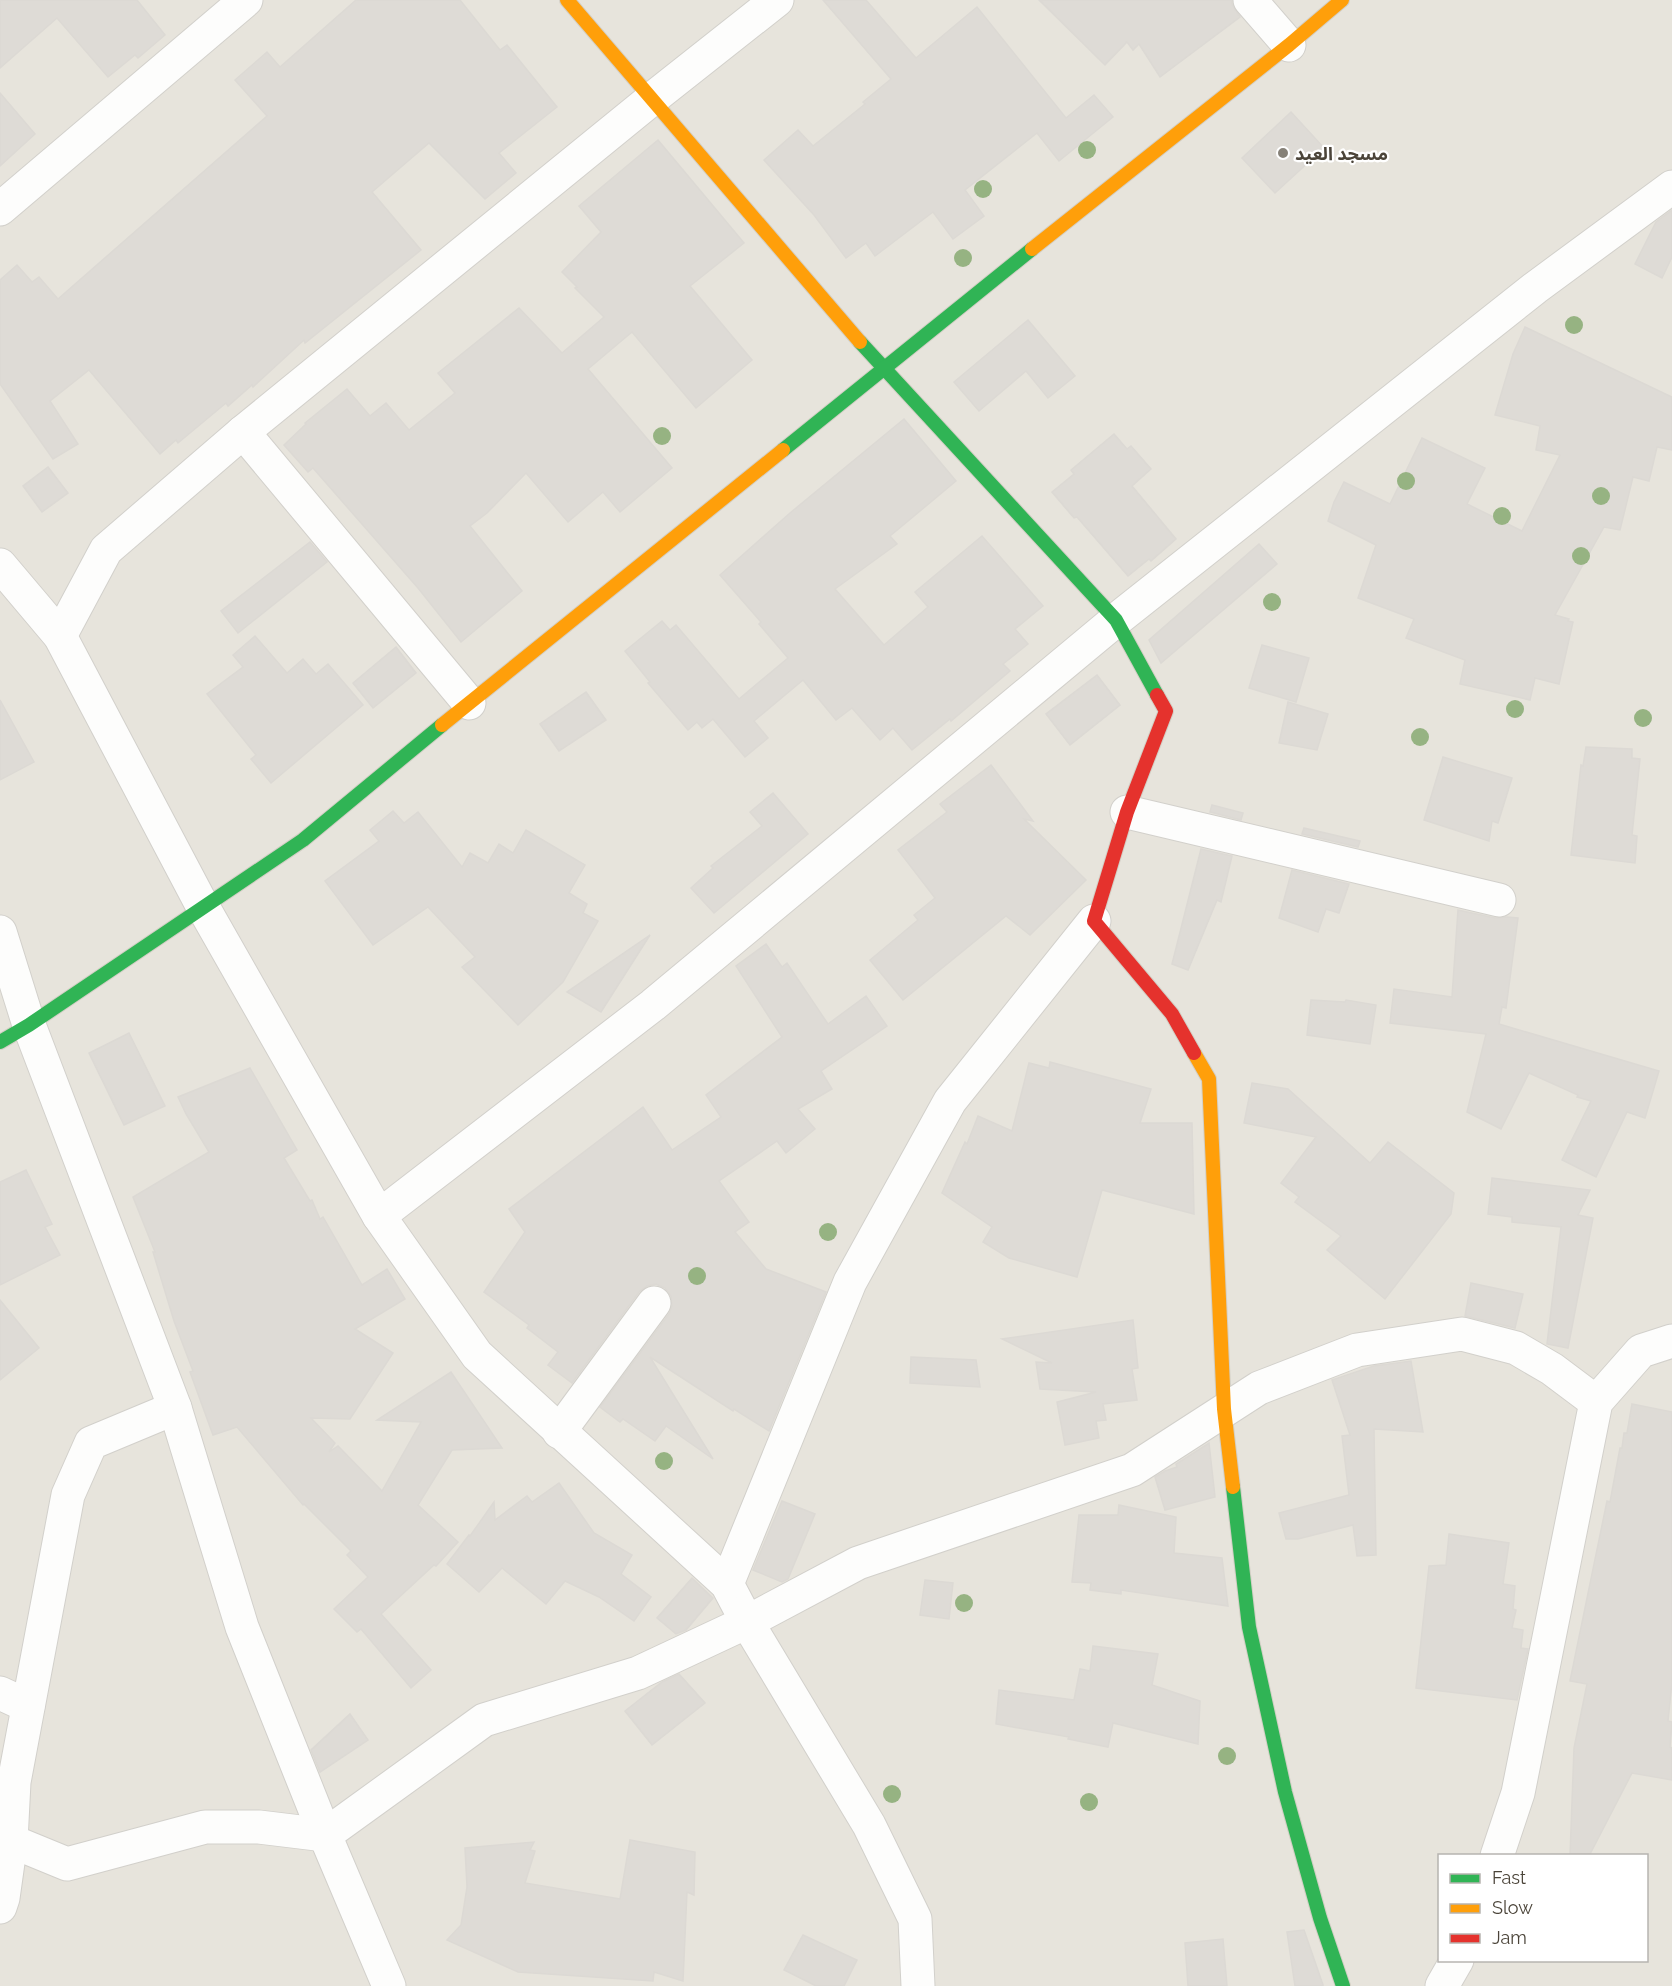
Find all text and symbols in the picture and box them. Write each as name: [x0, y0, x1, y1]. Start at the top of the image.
place label: مسجد العيد: [1295, 143, 1388, 164]
marker: مسجد العيد: [1276, 146, 1290, 160]
legend: [1438, 1854, 1648, 1962]
text: Fast: [1492, 1867, 1526, 1888]
text: Slow: [1492, 1897, 1533, 1918]
text: Jam: [1492, 1927, 1527, 1948]

